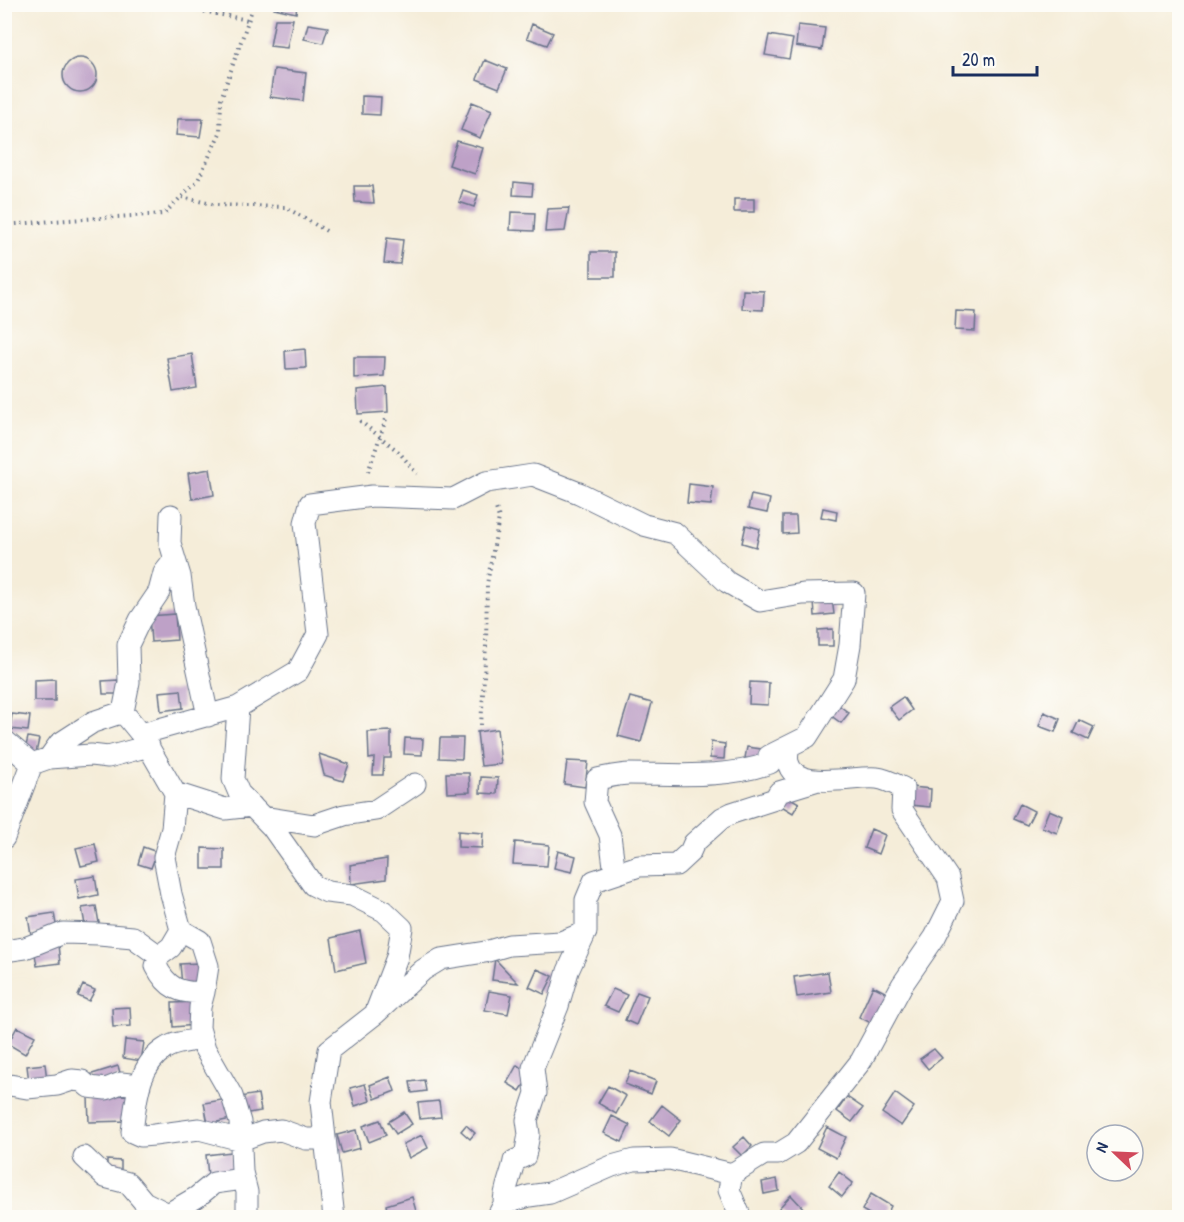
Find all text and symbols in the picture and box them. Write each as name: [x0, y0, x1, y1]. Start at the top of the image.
scale bar: [953, 39, 1037, 77]
text: 20 m: [962, 47, 995, 72]
north arrow: [1085, 1123, 1145, 1183]
text: N: [1089, 1138, 1113, 1155]

